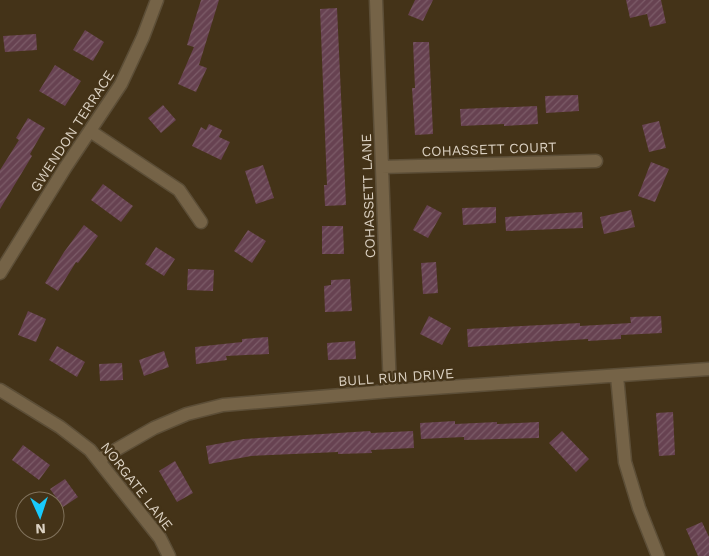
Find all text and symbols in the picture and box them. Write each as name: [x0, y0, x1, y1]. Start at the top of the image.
street label: GWENDON TERRACE: [27, 67, 117, 195]
street label: COHASSETT LANE: [358, 133, 378, 258]
street label: COHASSETT COURT: [421, 139, 557, 159]
street label: BULL RUN DRIVE: [338, 365, 454, 389]
street label: NORGATE LANE: [98, 439, 176, 533]
north arrow: [15, 491, 65, 541]
text: N: [35, 521, 46, 537]

